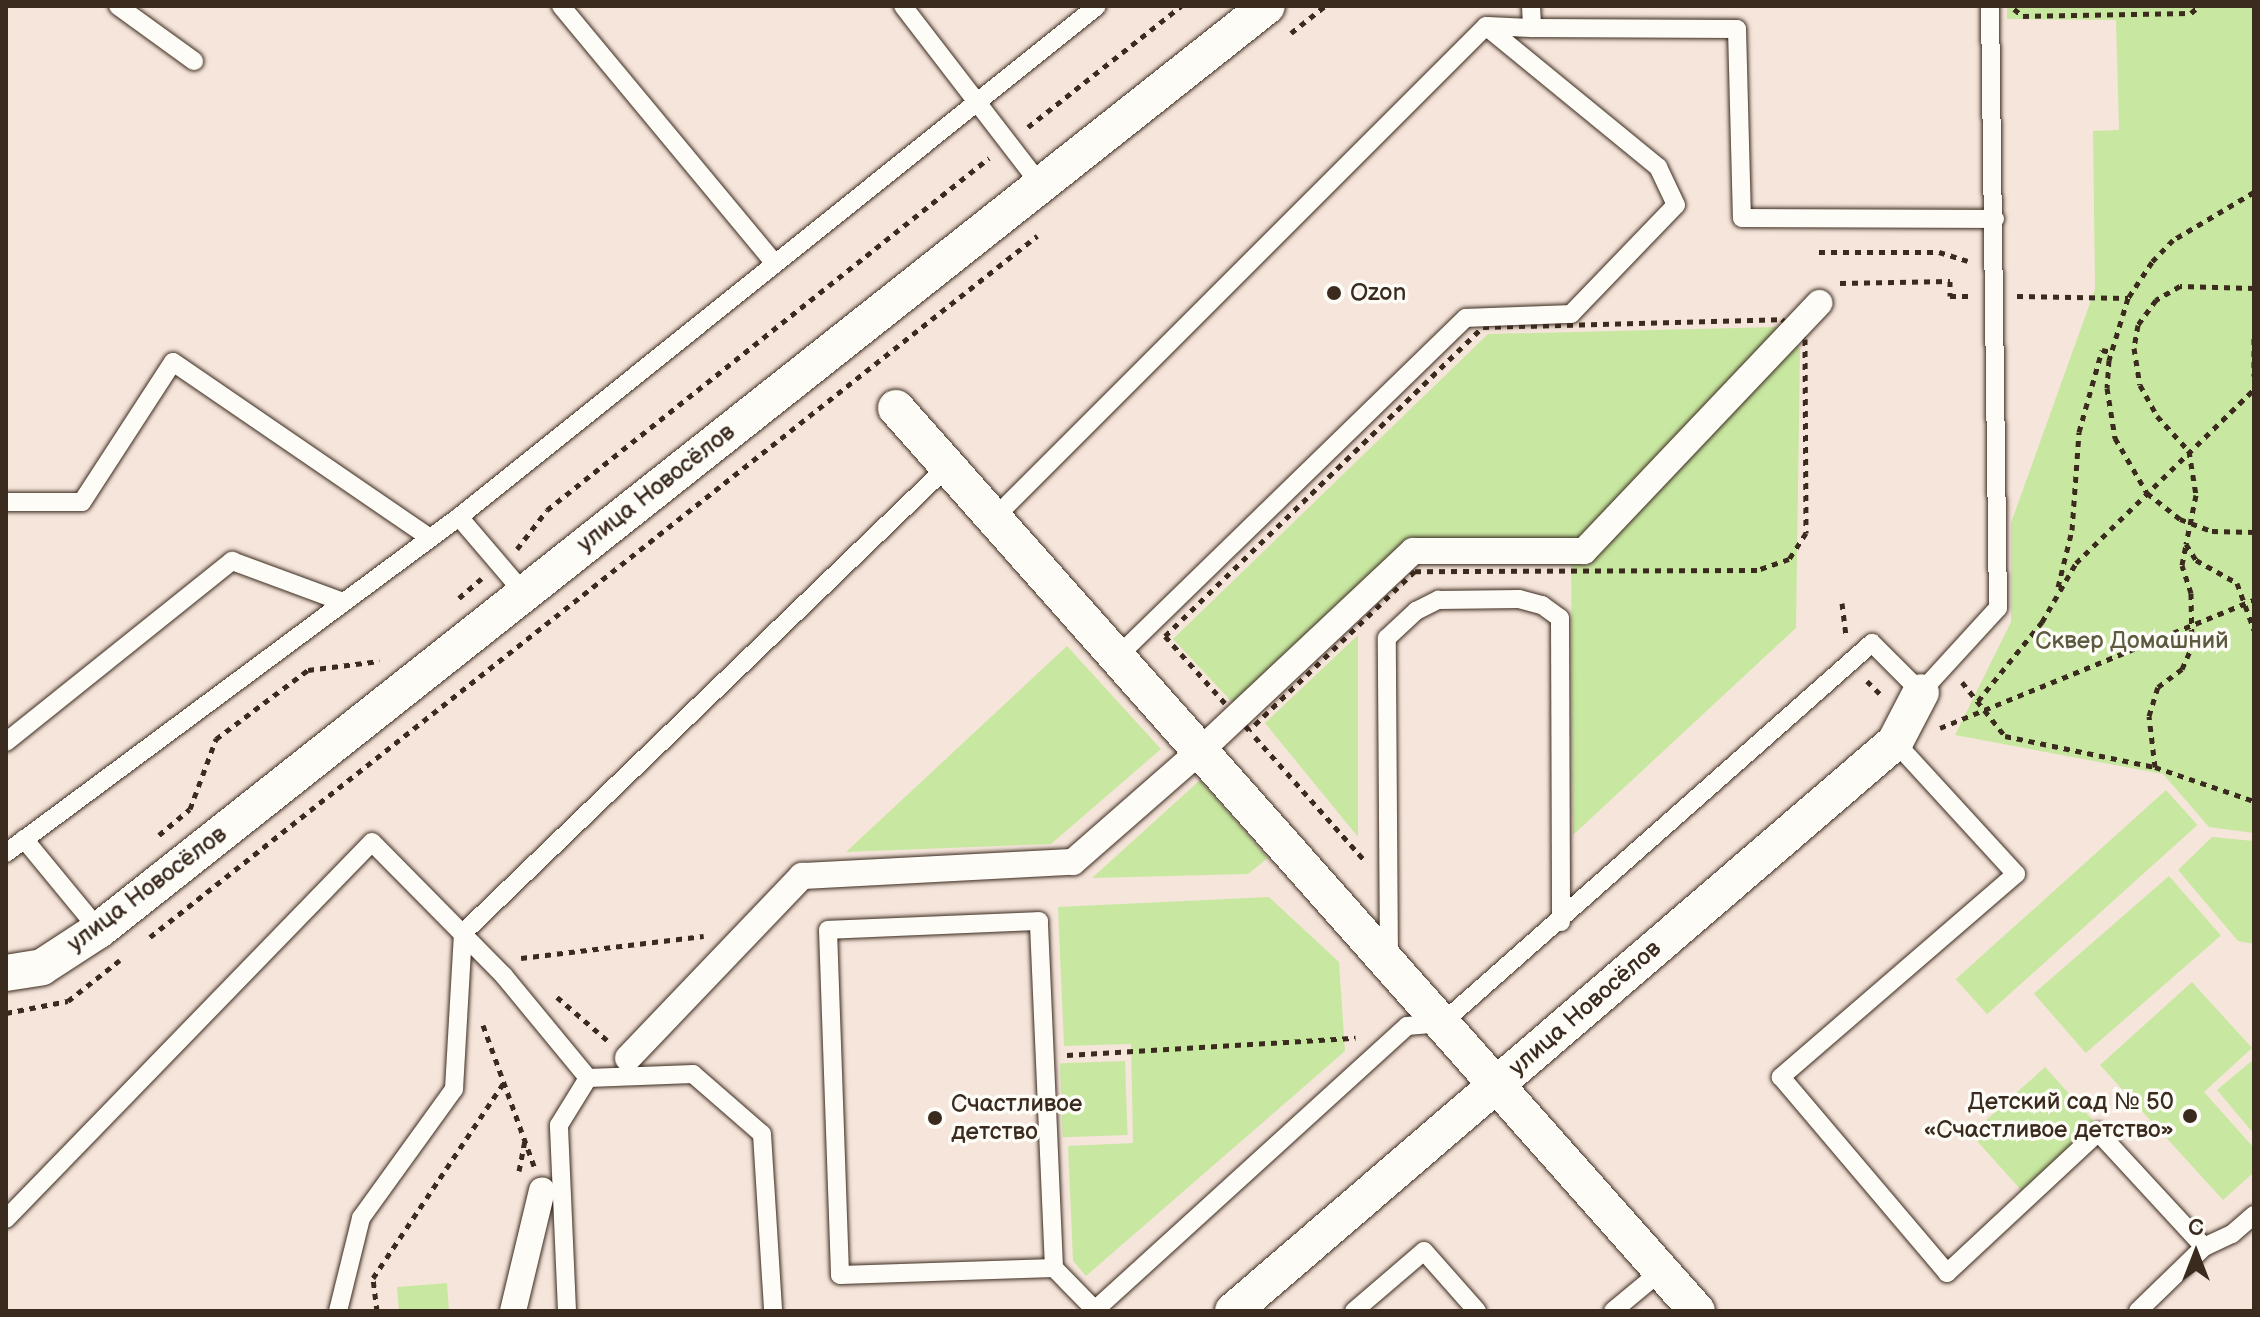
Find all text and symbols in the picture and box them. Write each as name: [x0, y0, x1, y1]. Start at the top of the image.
place label: Ozon: [1350, 279, 1406, 307]
marker: Ozon: [1325, 284, 1343, 302]
street label: улица Новосёлов: [571, 418, 741, 558]
park label: Сквер Домашний: [2035, 627, 2229, 655]
street label: улица Новосёлов: [62, 820, 232, 958]
street label: улица Новосёлов: [1503, 934, 1667, 1082]
place label: Детский сад № 50 «Счастливое детство»: [1924, 1088, 2174, 1144]
place label: Счастливое детство: [951, 1090, 1082, 1146]
marker: Детский сад № 50 «Счастливое детство»: [2181, 1107, 2199, 1125]
marker: Счастливое детство: [926, 1109, 944, 1127]
north arrow: [2156, 1213, 2236, 1293]
text: С: [2188, 1215, 2204, 1242]

